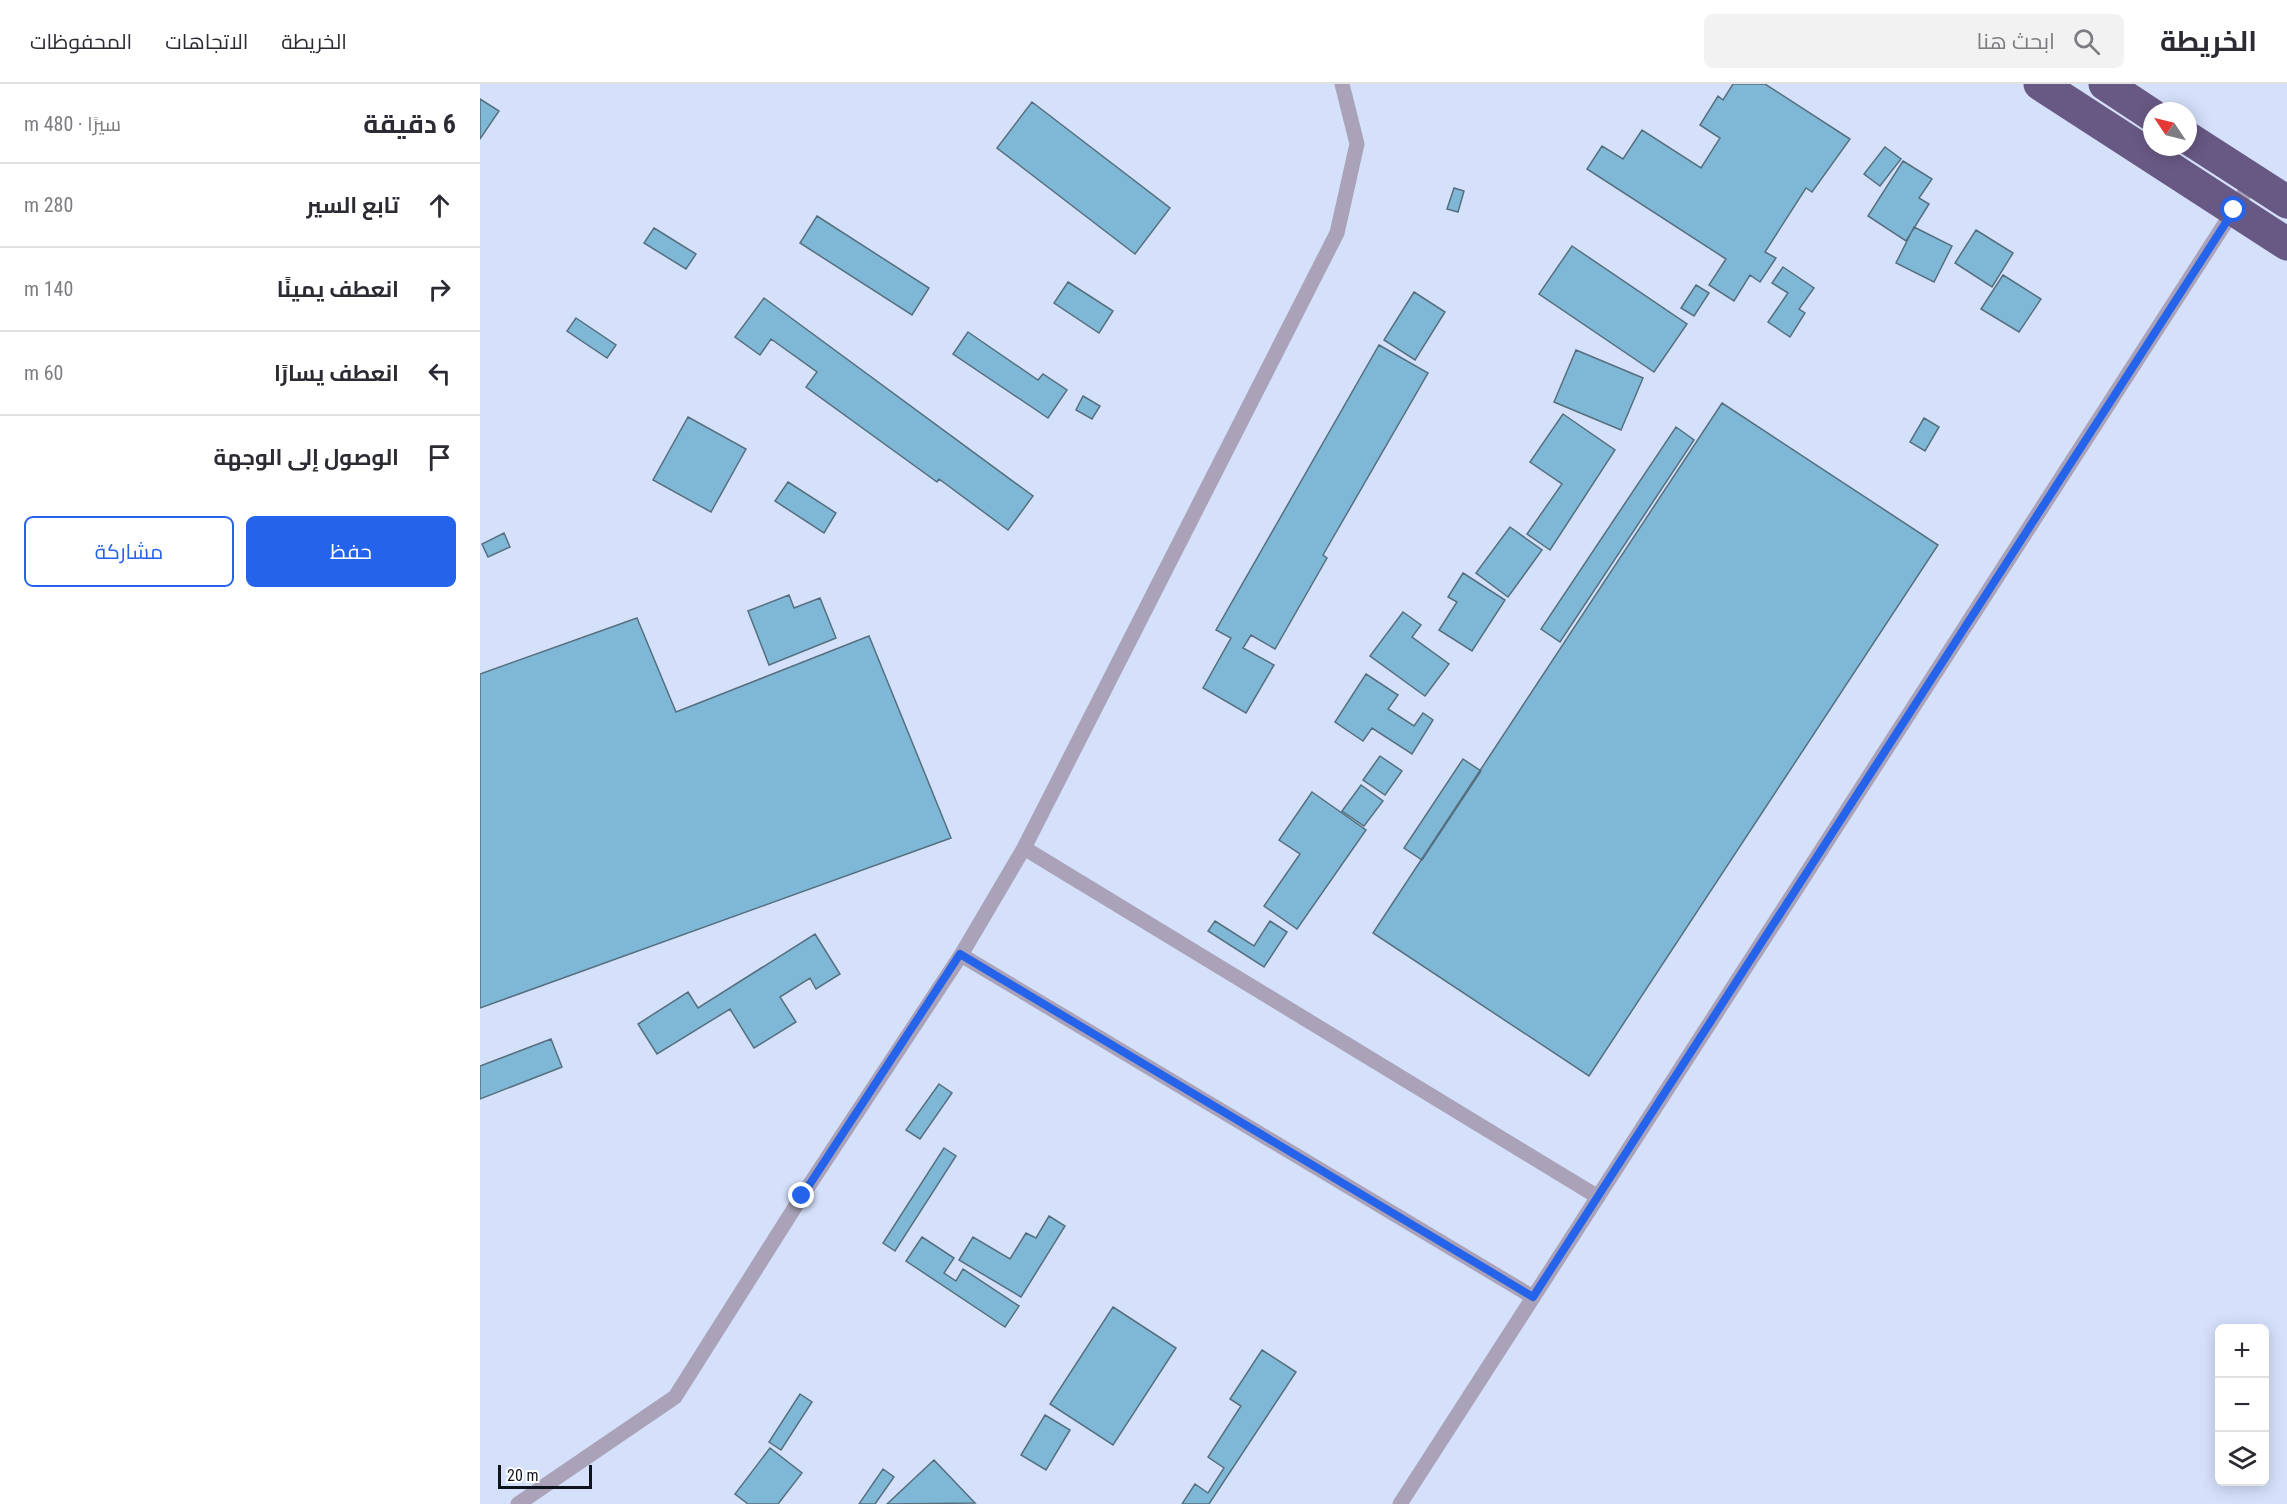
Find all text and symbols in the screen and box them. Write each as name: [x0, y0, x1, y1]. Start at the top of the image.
search box: [1704, 14, 2124, 68]
icon: search: [2070, 25, 2103, 58]
text: الخريطة: [2160, 25, 2257, 58]
text: ابحث هنا: [1976, 29, 2055, 54]
text: المحفوظات: [30, 30, 132, 54]
text: الاتجاهات: [165, 30, 248, 54]
text: الخريطة: [281, 30, 347, 54]
north arrow: [2143, 102, 2197, 156]
text: 6 دقيقة: [363, 109, 456, 139]
text: سيرًا · 480 m: [24, 112, 121, 136]
icon: ahead: [423, 189, 456, 222]
text: 280 m: [24, 193, 73, 217]
text: تابع السير: [306, 193, 399, 218]
route start: [2220, 196, 2246, 222]
icon: right: [423, 273, 456, 306]
text: 140 m: [24, 277, 73, 301]
text: انعطف يمينًا: [277, 277, 399, 302]
icon: left: [423, 357, 456, 390]
text: 60 m: [24, 361, 63, 385]
text: انعطف يسارًا: [274, 361, 399, 386]
icon: arrive: [423, 441, 456, 474]
text: الوصول إلى الوجهة: [214, 445, 399, 470]
button: مشاركة: [24, 516, 234, 587]
button: حفظ: [246, 516, 456, 587]
route end: [788, 1182, 814, 1208]
map controls: [2215, 1324, 2269, 1486]
button: +: [2215, 1324, 2269, 1378]
button: −: [2215, 1378, 2269, 1432]
button: layers: [2215, 1432, 2269, 1486]
scale bar: [498, 1462, 592, 1490]
text: 20 m: [507, 1466, 539, 1485]

